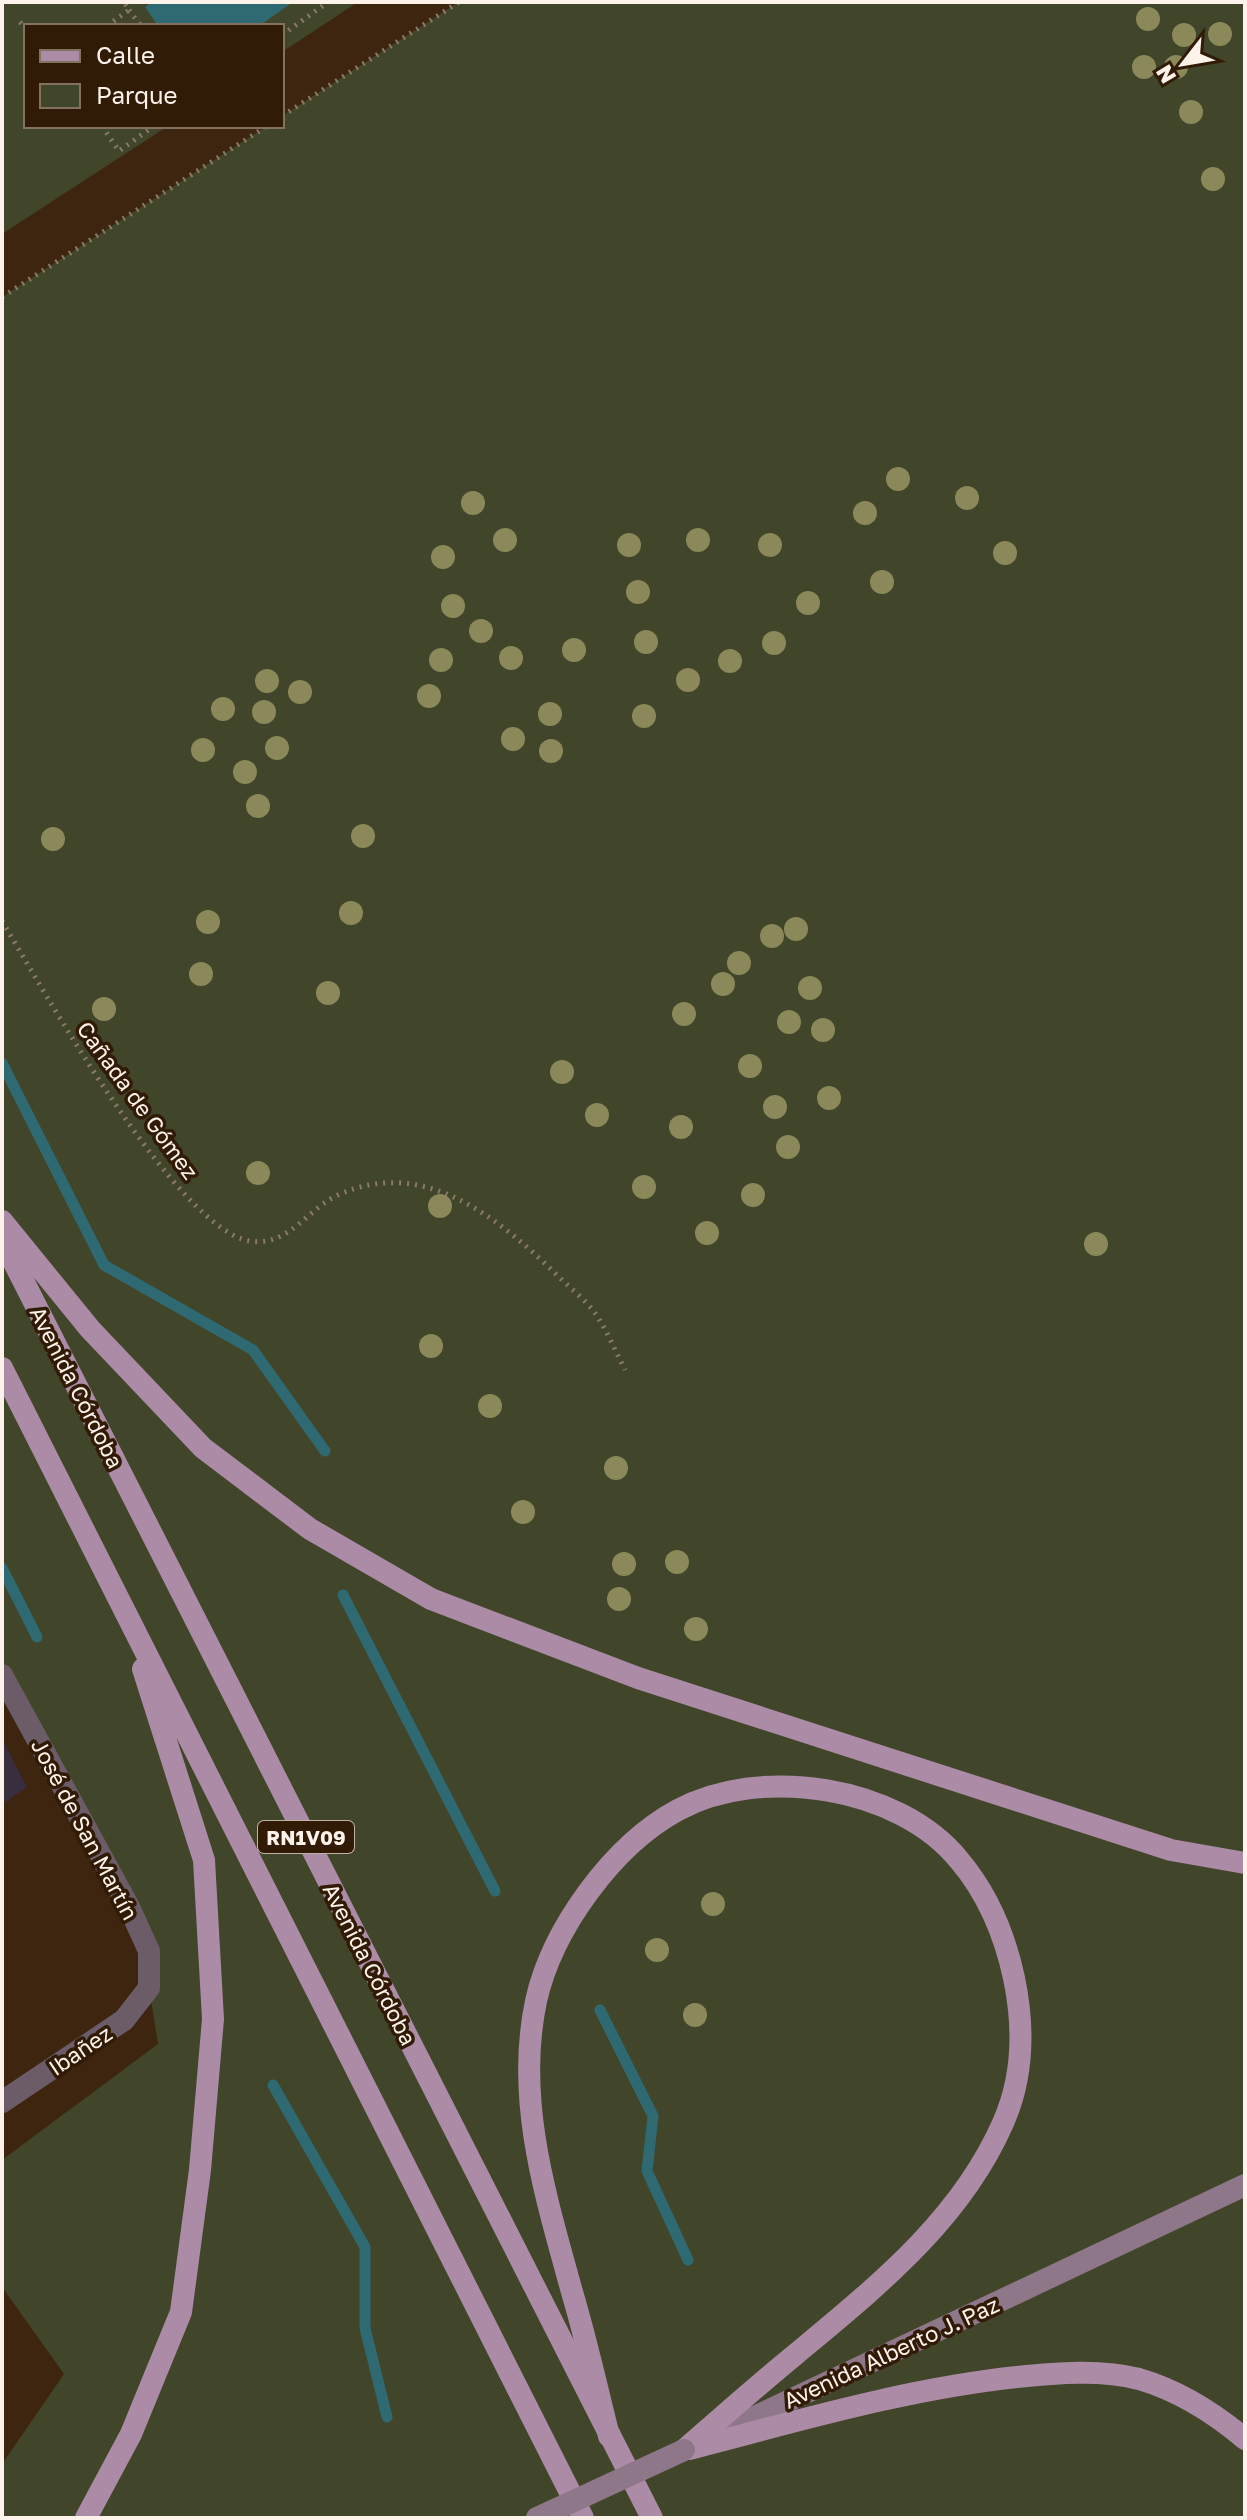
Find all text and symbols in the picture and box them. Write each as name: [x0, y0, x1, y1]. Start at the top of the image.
legend: [24, 24, 284, 128]
north arrow: [1143, 24, 1223, 104]
text: Calle: [96, 40, 155, 69]
text: N: [1150, 60, 1181, 89]
text: Parque: [96, 80, 177, 109]
street label: Cañada de Gómez: [72, 1016, 204, 1184]
street label: Avenida Córdoba: [25, 1301, 129, 1473]
street label: José de San Martín: [26, 1734, 144, 1924]
road number: RN1V09: [258, 1821, 354, 1853]
street label: Avenida Córdoba: [318, 1878, 422, 2050]
street label: Ibañez: [43, 2019, 117, 2081]
street label: Avenida Alberto J. Paz: [779, 2290, 1003, 2414]

